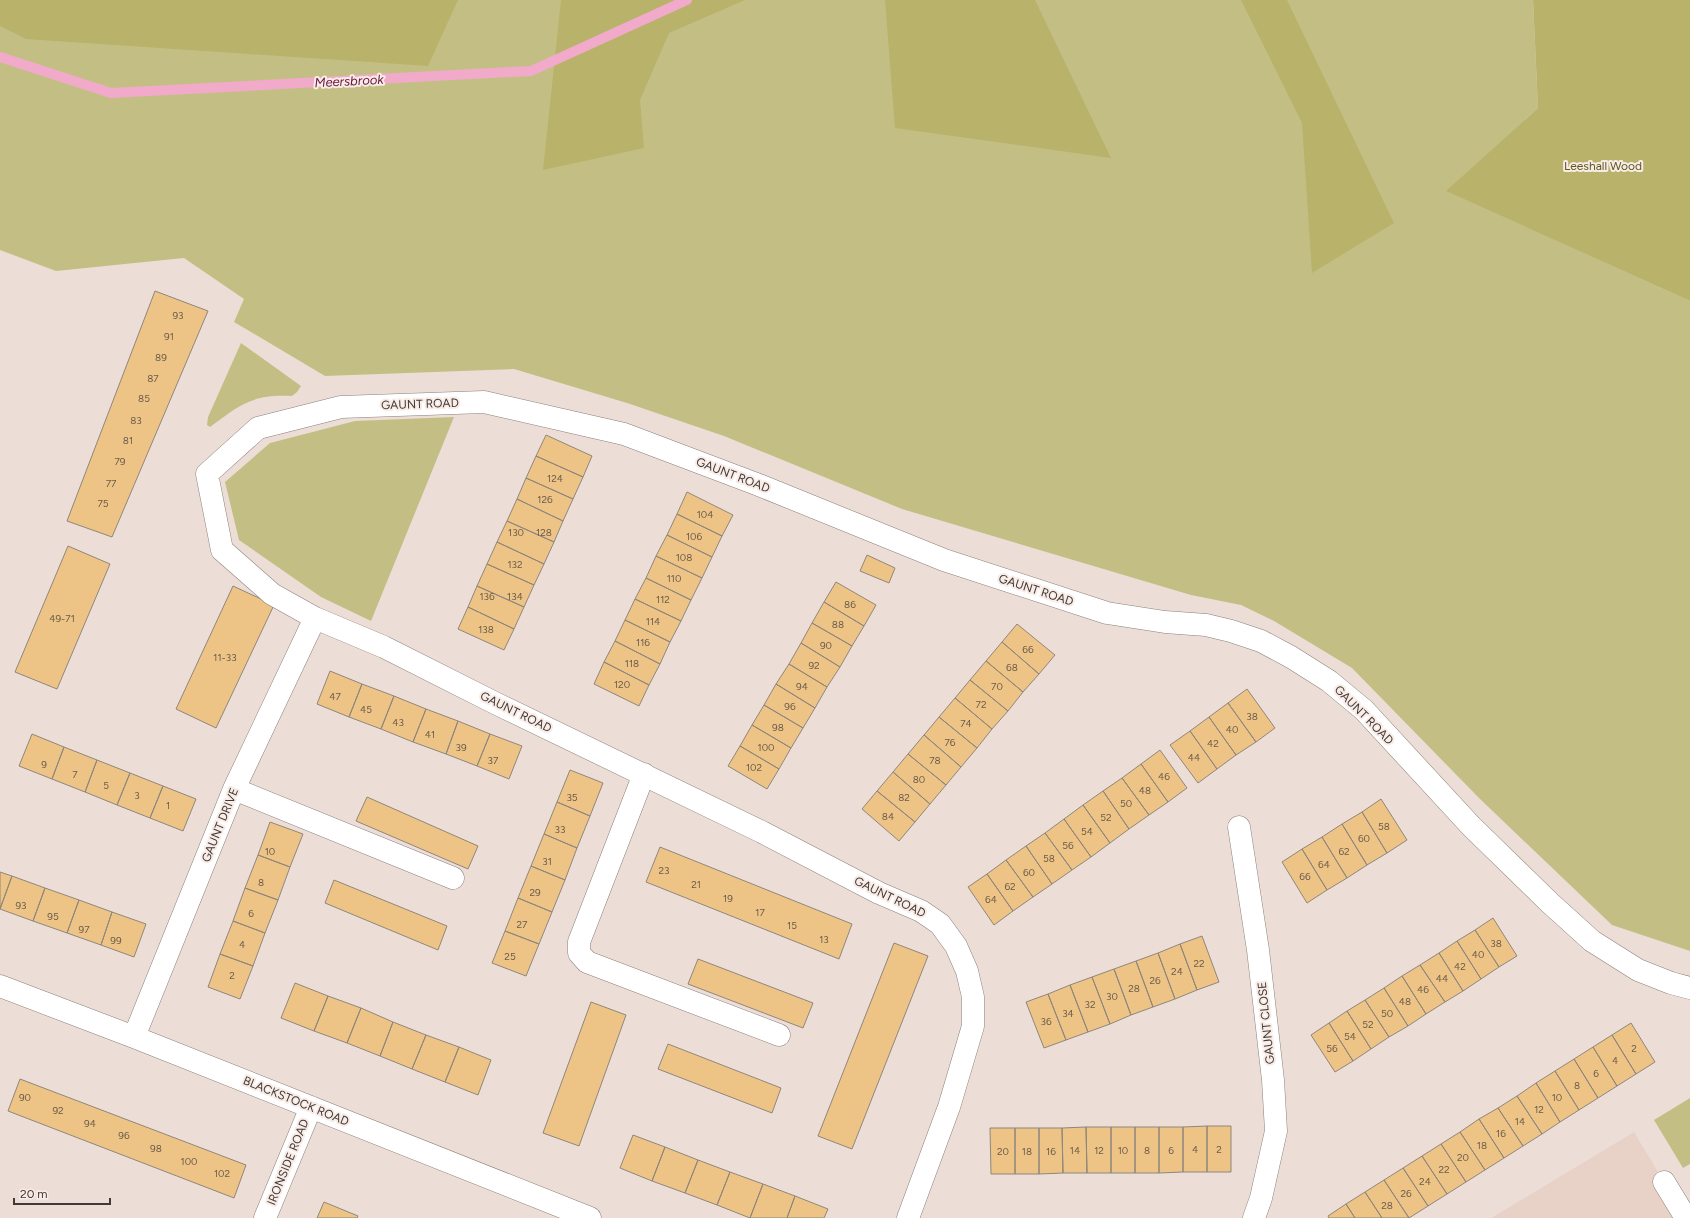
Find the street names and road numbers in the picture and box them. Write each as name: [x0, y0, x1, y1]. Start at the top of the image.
street label: GAUNT ROAD: [381, 396, 459, 412]
street label: GAUNT ROAD: [694, 455, 772, 495]
street label: GAUNT ROAD: [997, 571, 1075, 609]
street label: GAUNT ROAD: [1332, 683, 1396, 747]
street label: GAUNT ROAD: [478, 689, 554, 735]
street label: GAUNT DRIVE: [199, 786, 241, 864]
street label: GAUNT ROAD: [852, 874, 928, 920]
street label: GAUNT CLOSE: [1255, 981, 1277, 1065]
street label: BLACKSTOCK ROAD: [241, 1073, 351, 1129]
street label: IRONSIDE ROAD: [264, 1117, 312, 1207]

